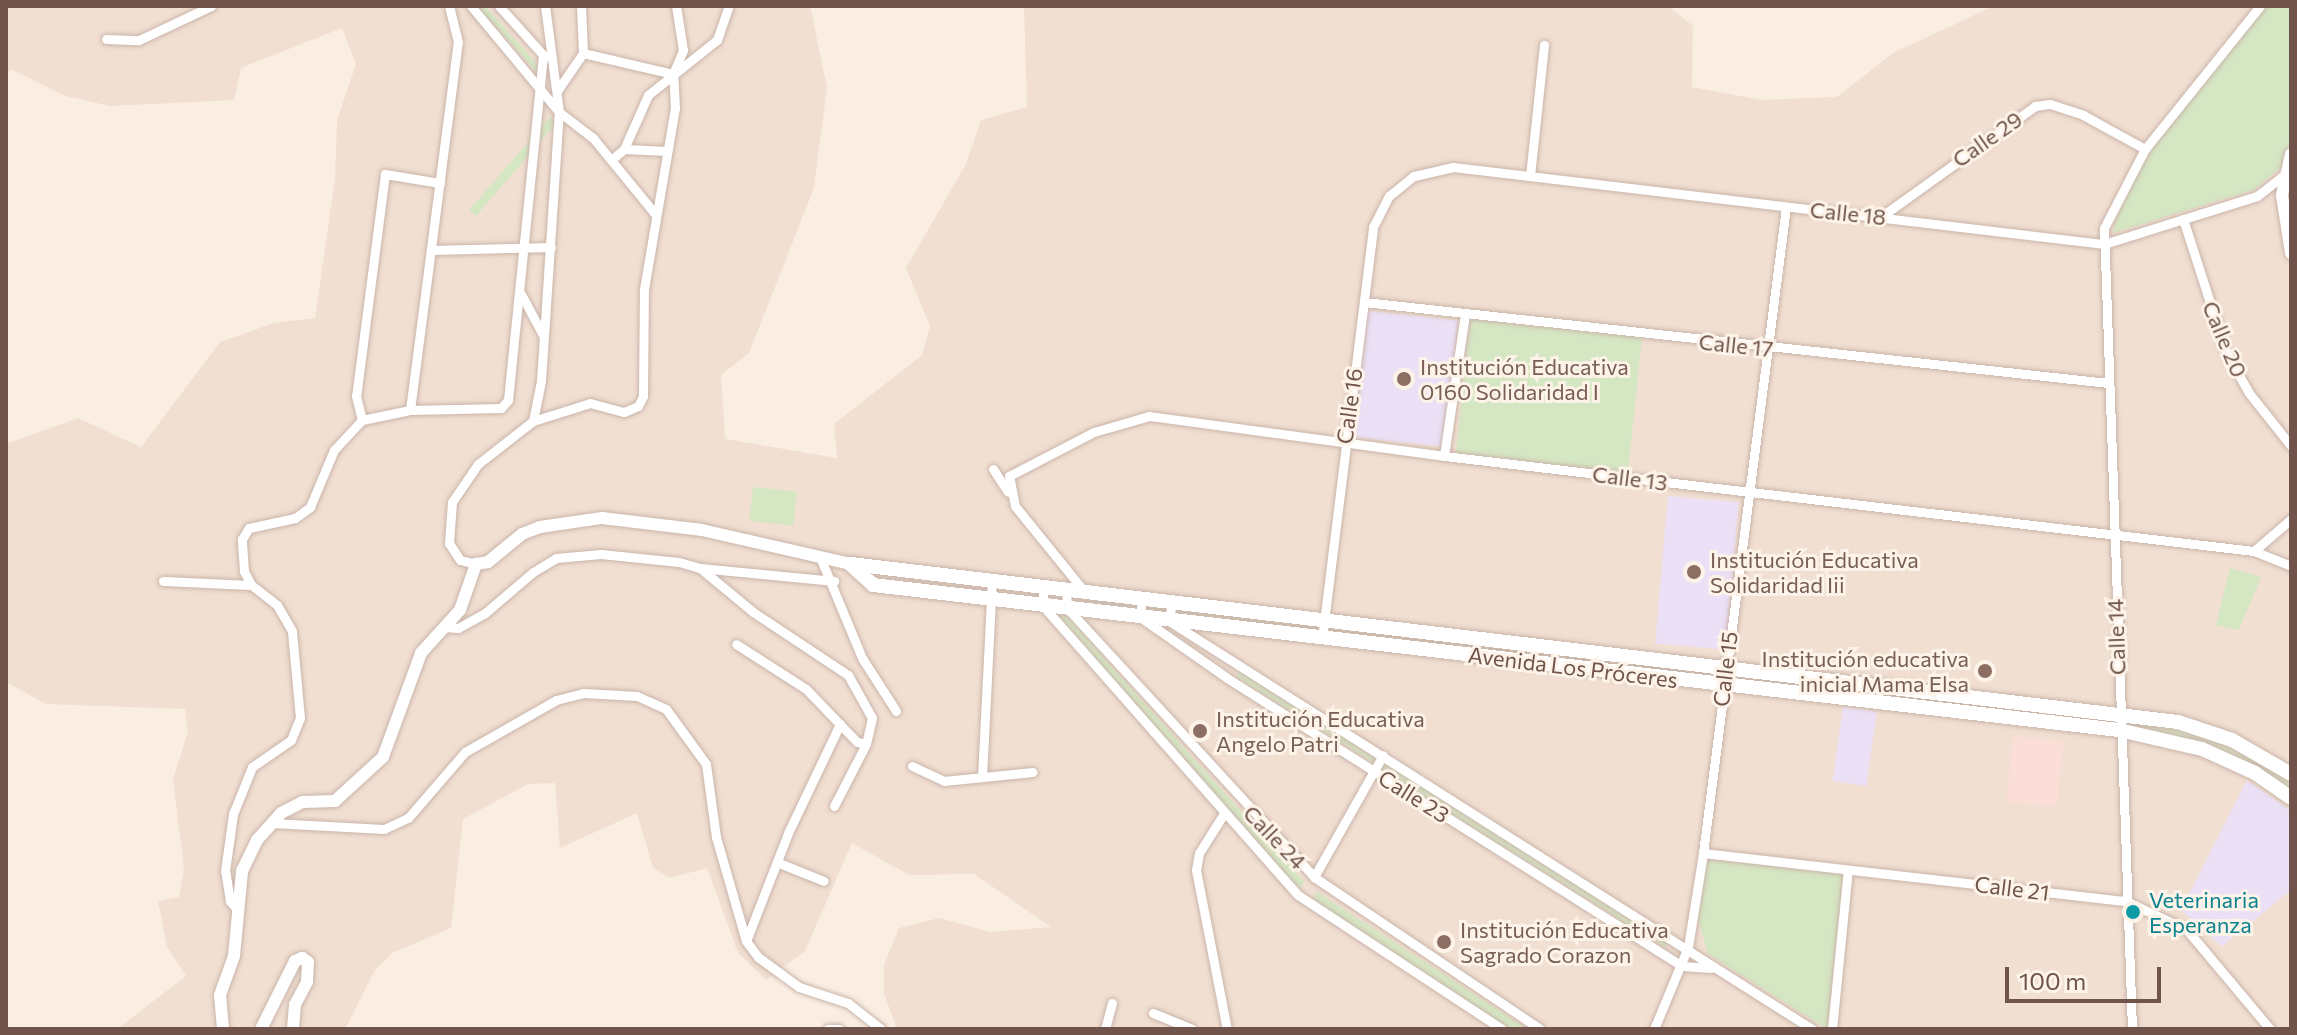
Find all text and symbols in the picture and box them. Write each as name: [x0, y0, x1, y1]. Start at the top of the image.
street label: Calle 29: [1947, 106, 2027, 172]
street label: Calle 18: [1809, 196, 1887, 230]
street label: Calle 20: [2197, 297, 2253, 381]
street label: Calle 17: [1698, 328, 1774, 362]
place label: Institución Educativa 0160 Solidaridad I: [1420, 353, 1629, 404]
street label: Calle 16: [1331, 366, 1367, 446]
marker: Institución Educativa 0160 Solidaridad I: [1395, 370, 1413, 388]
street label: Calle 13: [1591, 460, 1669, 496]
place label: Institución Educativa Solidaridad Iii: [1710, 546, 1919, 598]
marker: Institución Educativa Solidaridad Iii: [1685, 563, 1703, 581]
street label: Calle 14: [2101, 598, 2131, 676]
street label: Calle 15: [1707, 630, 1743, 708]
street label: Avenida Los Próceres: [1467, 641, 1679, 693]
place label: Institución educativa inicial Mama Elsa: [1762, 645, 1969, 696]
marker: Institución educativa inicial Mama Elsa: [1976, 662, 1994, 680]
place label: Institución Educativa Angelo Patri: [1216, 705, 1425, 756]
marker: Institución Educativa Angelo Patri: [1191, 722, 1209, 740]
street label: Calle 23: [1374, 764, 1454, 828]
street label: Calle 24: [1238, 800, 1312, 874]
street label: Calle 21: [1973, 870, 2051, 906]
place label: Veterinaria Esperanza: [2149, 886, 2259, 938]
marker: Veterinaria Esperanza: [2124, 903, 2142, 921]
place label: Institución Educativa Sagrado Corazon: [1460, 916, 1669, 968]
marker: Institución Educativa Sagrado Corazon: [1435, 933, 1453, 951]
scale bar: [2009, 951, 2165, 1001]
text: 100 m: [2019, 966, 2086, 995]

